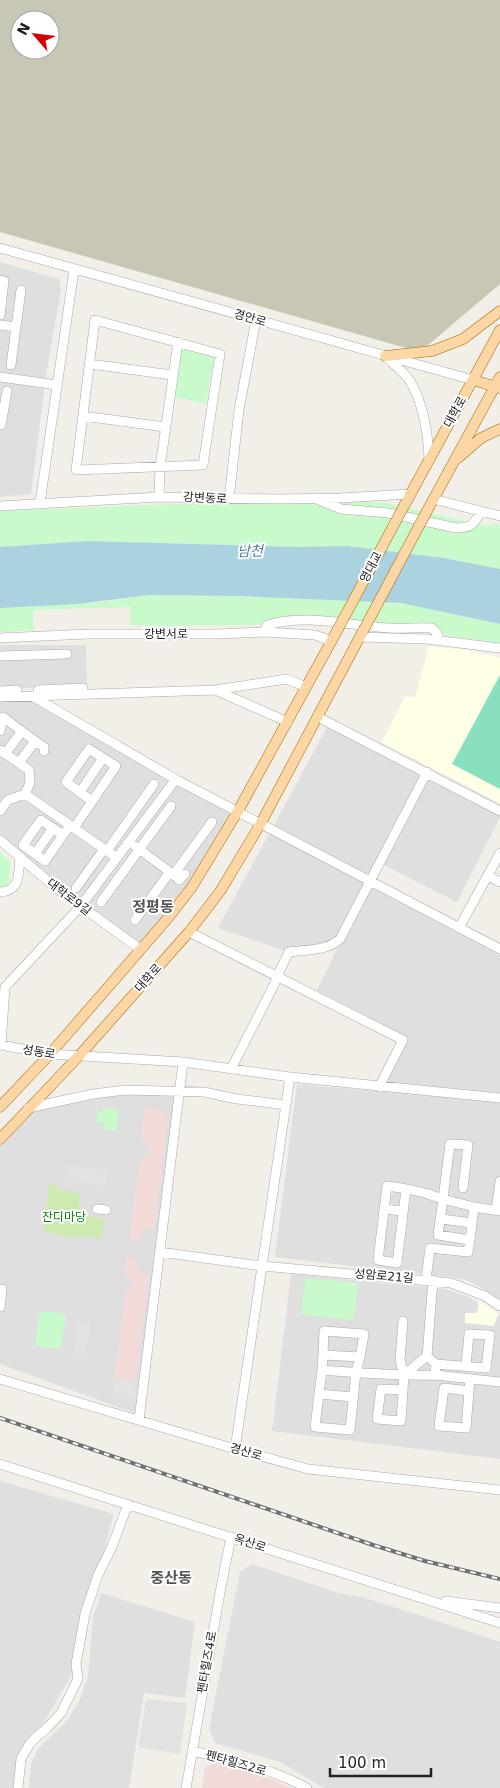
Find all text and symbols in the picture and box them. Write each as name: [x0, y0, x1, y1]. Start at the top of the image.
north arrow: [10, 10, 60, 60]
text: N: [14, 20, 33, 38]
street label: 경안로: [232, 307, 268, 329]
street label: 대학로: [441, 394, 469, 430]
street label: 강변동로: [183, 490, 227, 506]
water label: 남천: [237, 543, 264, 559]
street label: 영대교: [357, 549, 385, 585]
street label: 강변서로: [144, 627, 188, 641]
street label: 대학로9길: [44, 876, 94, 918]
district label: 정평동: [132, 898, 174, 916]
street label: 대학로: [132, 961, 164, 995]
street label: 성동로: [22, 1042, 56, 1062]
park label: 잔디마당: [42, 1210, 86, 1224]
street label: 성암로21길: [354, 1266, 414, 1286]
street label: 경산로: [228, 1441, 264, 1463]
street label: 옥산로: [232, 1531, 268, 1555]
district label: 중산동: [150, 1569, 192, 1587]
street label: 펜타힐즈4로: [195, 1630, 219, 1694]
scale bar: [330, 1746, 431, 1778]
street label: 펜타힐즈2로: [204, 1748, 268, 1778]
text: 100 m: [338, 1754, 386, 1772]

